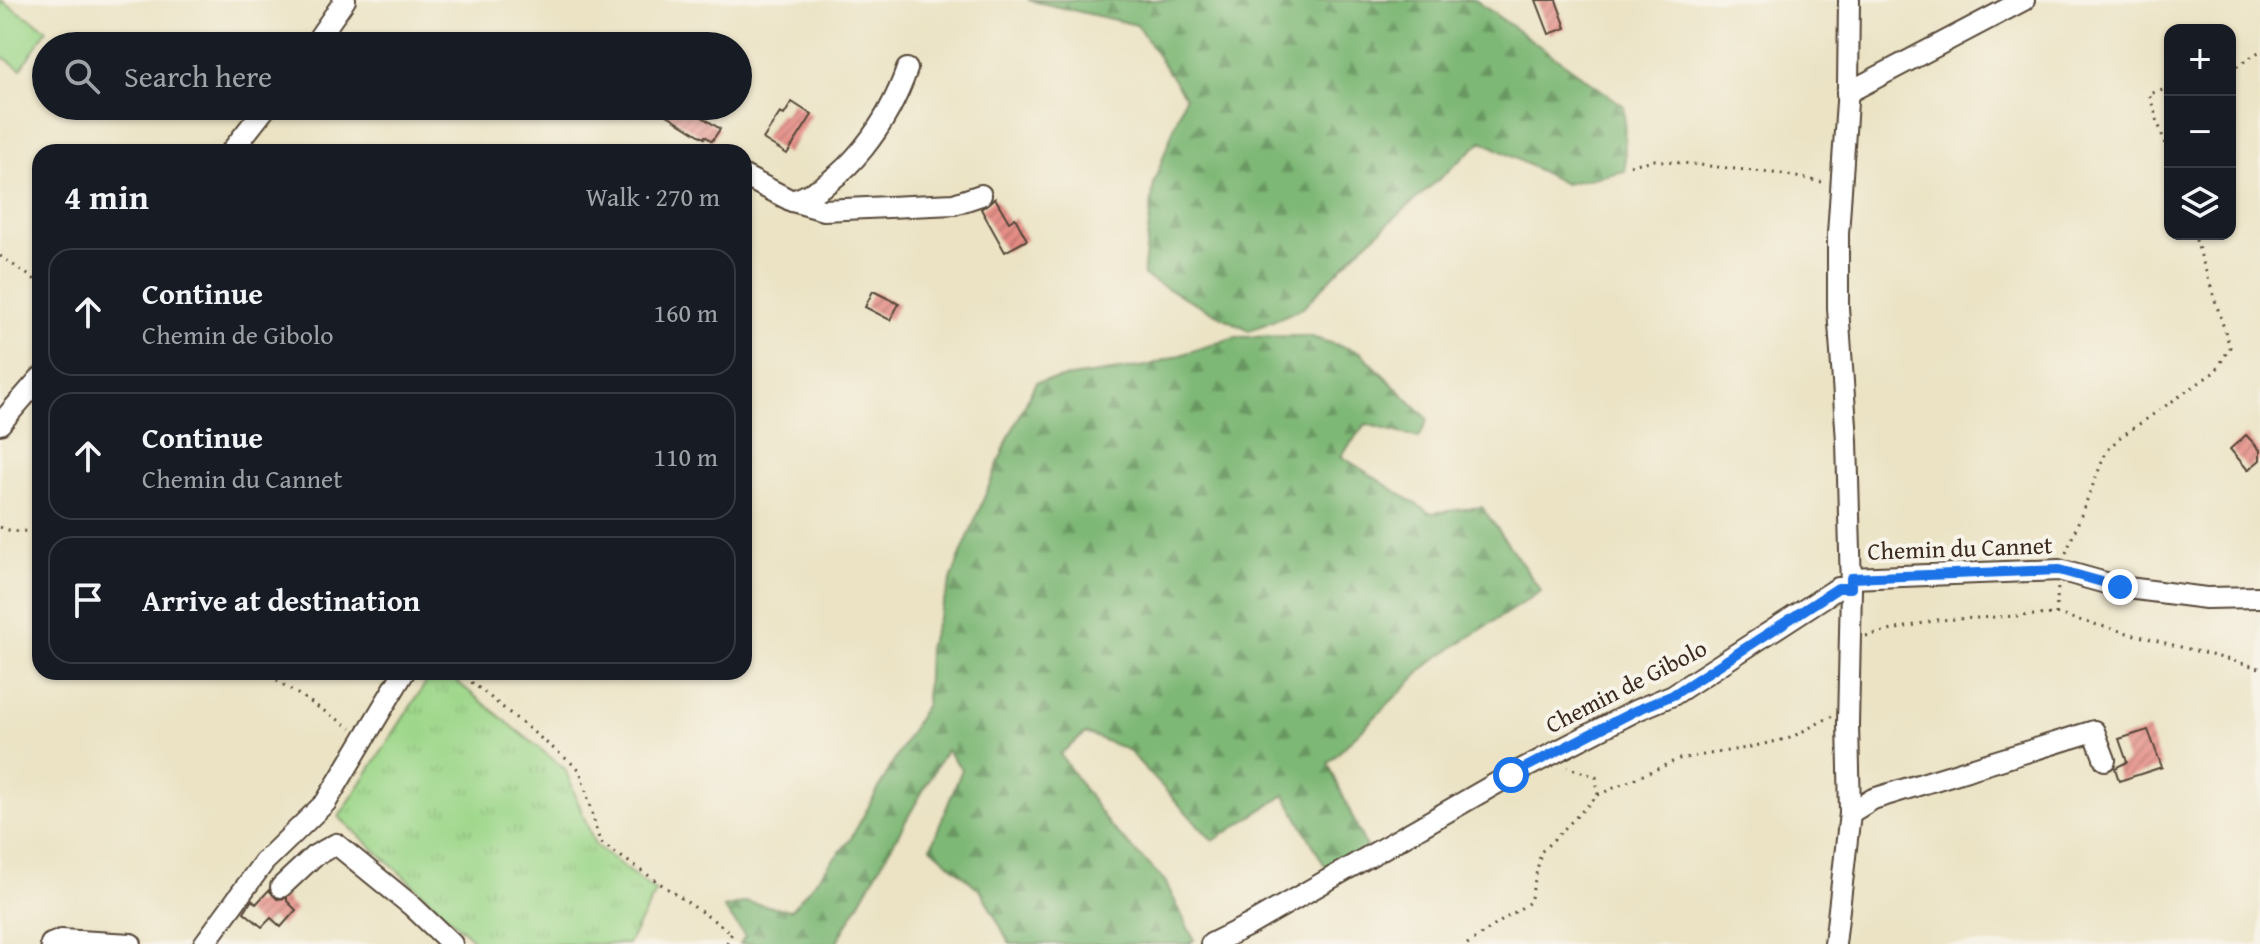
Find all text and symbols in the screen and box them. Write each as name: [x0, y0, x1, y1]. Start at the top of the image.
map controls: [2164, 24, 2236, 240]
button: +: [2164, 24, 2236, 96]
search box: [32, 32, 752, 120]
icon: search: [60, 54, 104, 98]
text: Search here: [124, 54, 272, 98]
button: −: [2164, 96, 2236, 168]
button: layers: [2164, 168, 2236, 240]
text: 4 min: [64, 172, 149, 221]
text: Walk · 270 m: [586, 177, 720, 216]
text: Continue: [142, 271, 263, 315]
icon: ahead: [66, 290, 110, 334]
text: 160 m: [653, 293, 718, 332]
text: Chemin de Gibolo: [142, 315, 334, 354]
text: Continue: [142, 415, 263, 459]
icon: ahead: [66, 434, 110, 478]
text: 110 m: [653, 437, 718, 476]
text: Chemin du Cannet: [142, 459, 342, 498]
street label: Chemin du Cannet: [1867, 527, 2054, 569]
route end: [2102, 569, 2138, 605]
icon: arrive: [66, 578, 110, 622]
text: Arrive at destination: [142, 578, 420, 622]
street label: Chemin de Gibolo: [1539, 630, 1713, 742]
route start: [1493, 757, 1529, 793]

